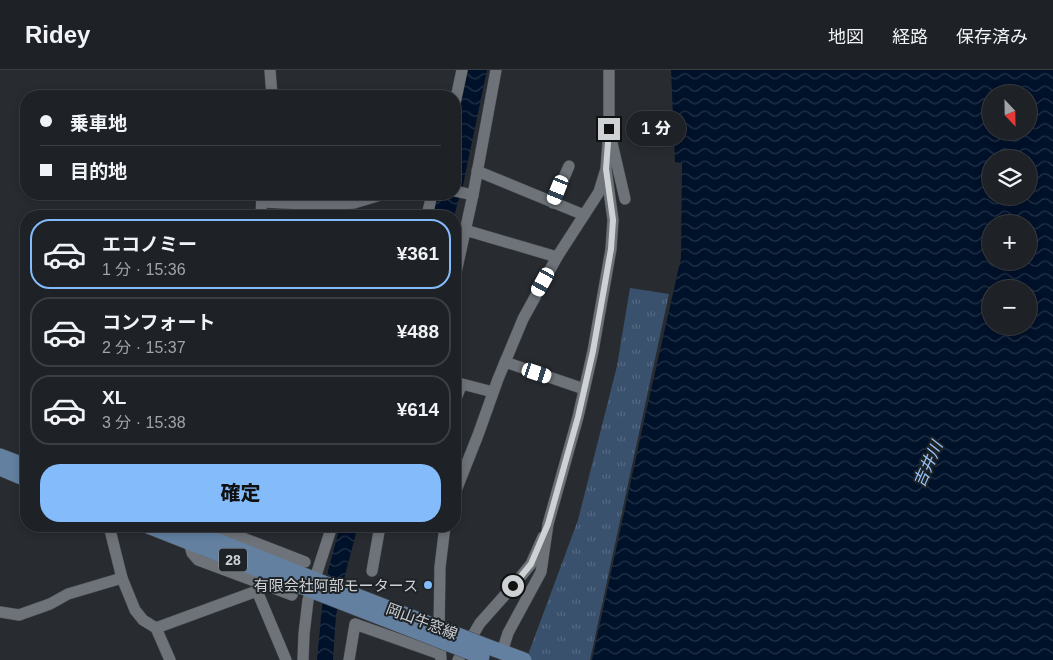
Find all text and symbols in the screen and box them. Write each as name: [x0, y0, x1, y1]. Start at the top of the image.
text: Ridey: [25, 21, 90, 48]
text: 地図: [828, 27, 864, 47]
text: 経路: [892, 27, 928, 47]
text: 保存済み: [956, 27, 1028, 47]
north arrow: [982, 85, 1038, 140]
map controls: [982, 85, 1037, 335]
callout: 1 分: [626, 112, 686, 146]
text: 乗車地: [70, 113, 127, 134]
route end: [598, 118, 620, 140]
text: 1 分: [641, 120, 671, 137]
button: layers: [982, 150, 1037, 205]
text: 目的地: [70, 161, 127, 182]
car: [545, 173, 570, 207]
button: +: [982, 215, 1037, 270]
icon: car: [42, 232, 87, 277]
text: エコノミー: [102, 234, 197, 255]
text: ¥361: [397, 243, 439, 264]
text: 1 分 · 15:36: [102, 261, 186, 278]
car: [529, 265, 556, 299]
button: −: [982, 280, 1037, 335]
icon: car: [42, 310, 87, 355]
text: コンフォート: [102, 312, 215, 333]
text: ¥488: [397, 321, 439, 342]
text: 2 分 · 15:37: [102, 339, 186, 356]
car: [520, 361, 553, 385]
text: XL: [102, 387, 126, 408]
icon: car: [42, 388, 87, 433]
text: ¥614: [397, 399, 439, 420]
text: 3 分 · 15:38: [102, 414, 186, 431]
water label: 吉井川: [910, 437, 946, 489]
button: 確定: [40, 464, 441, 522]
road number: 28: [219, 548, 247, 572]
route start: [502, 575, 524, 597]
place label: 有限会社阿部モータース: [254, 577, 418, 594]
marker: 有限会社阿部モータース: [422, 579, 434, 591]
street label: 岡山牛窓線: [384, 600, 460, 642]

